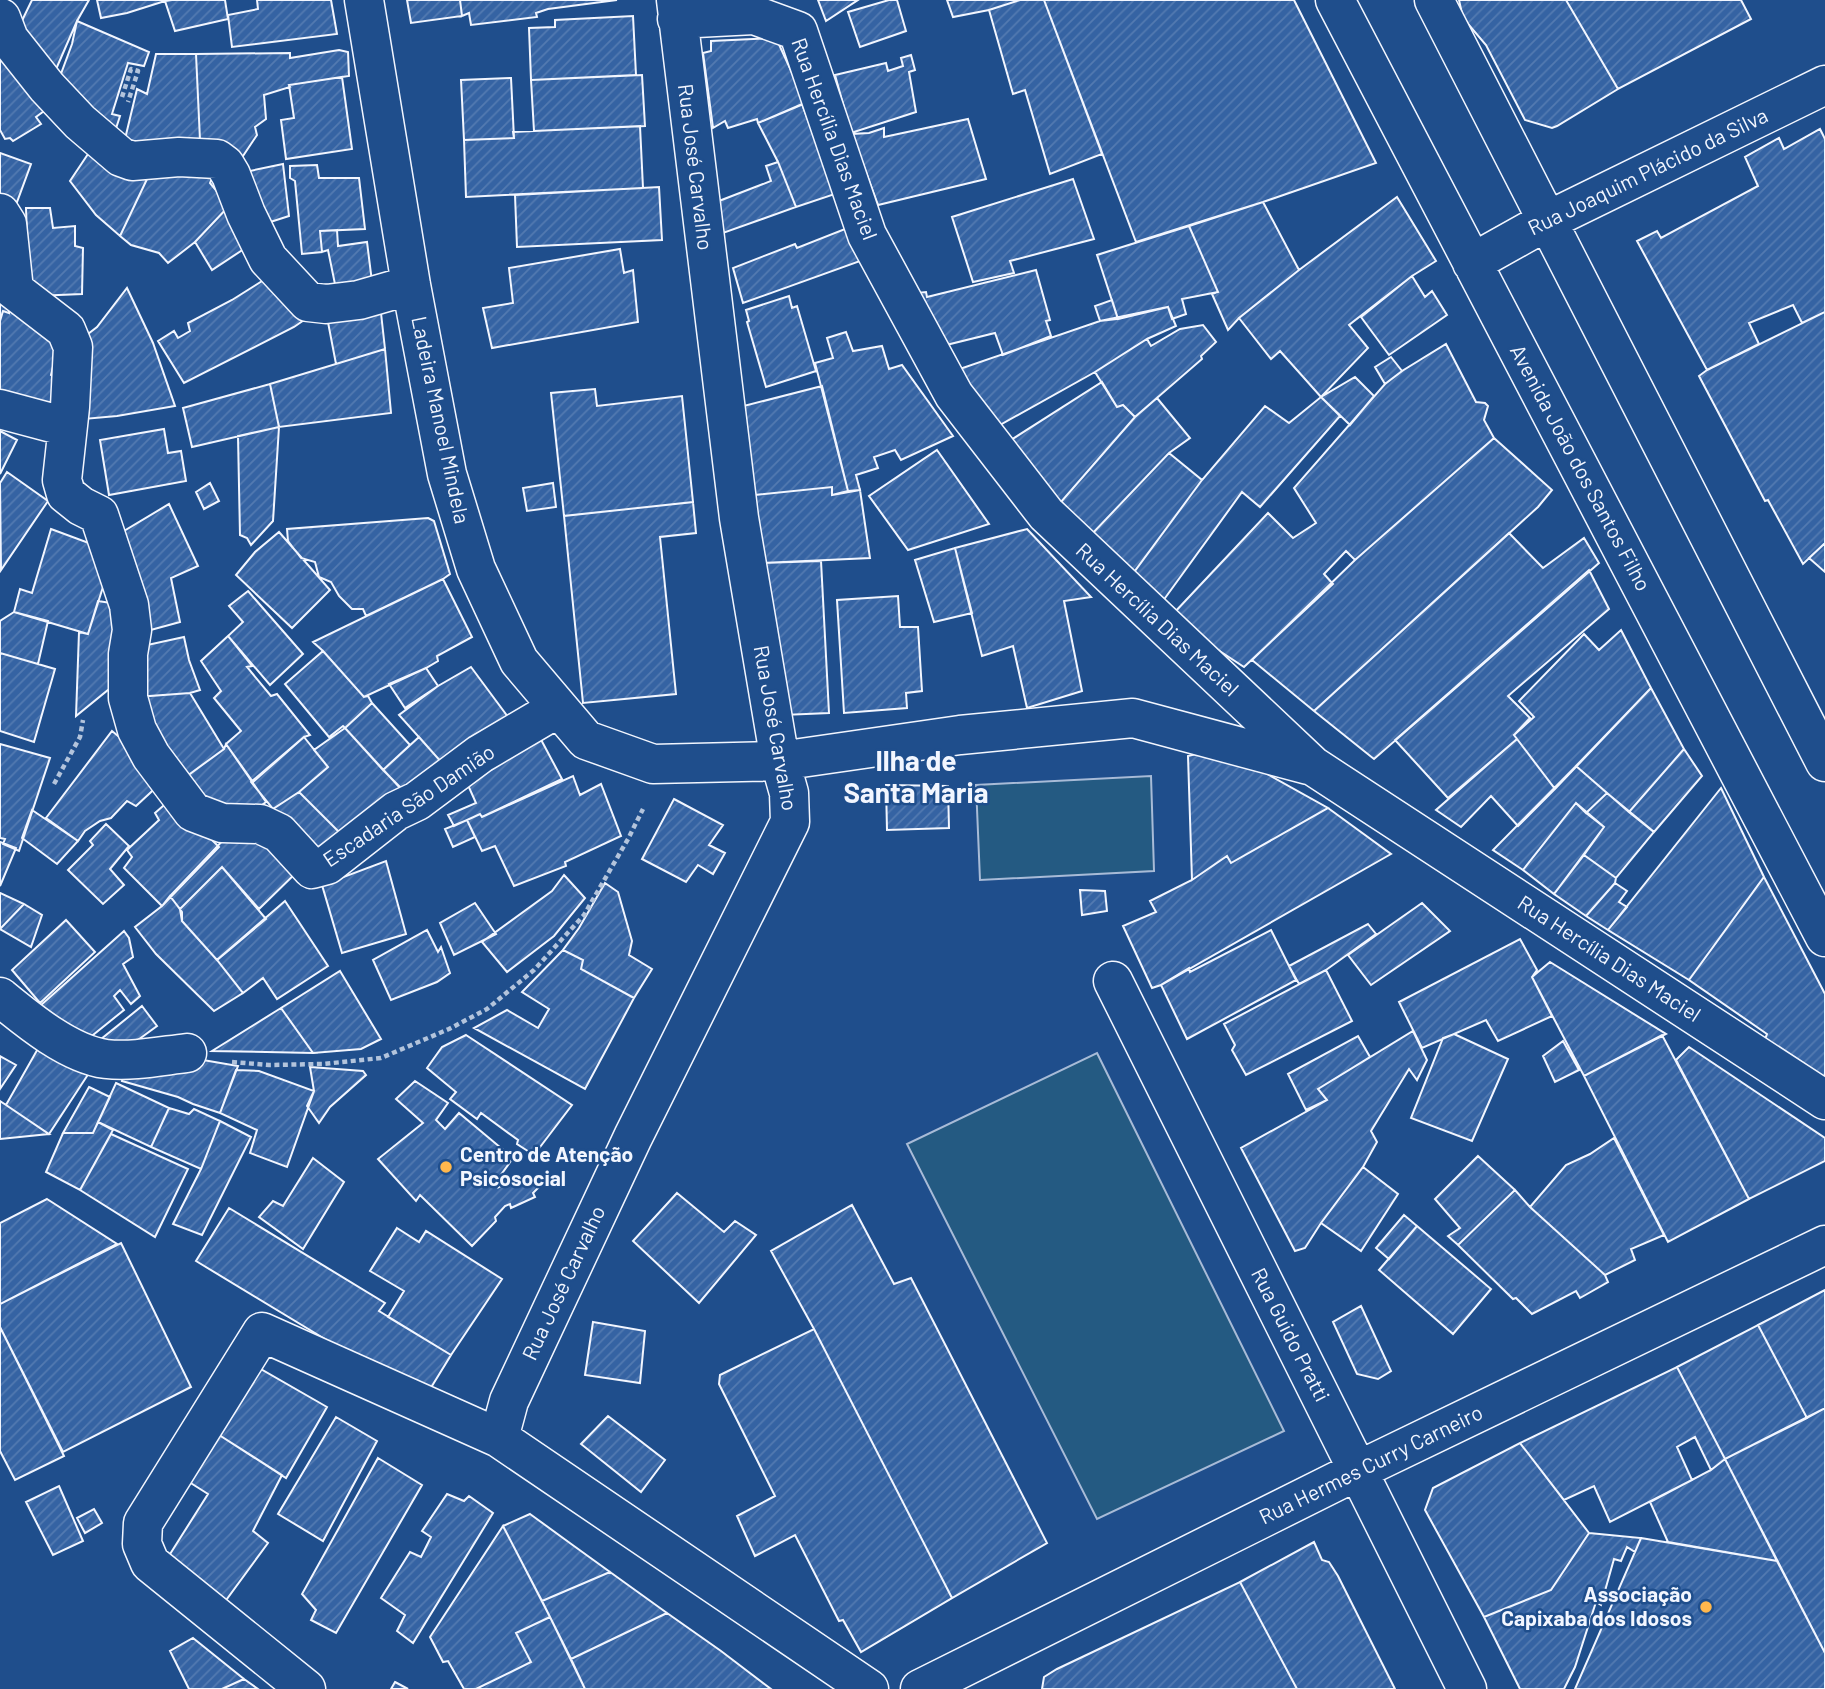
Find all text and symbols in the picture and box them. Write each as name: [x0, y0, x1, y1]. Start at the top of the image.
street label: Rua Hercília Dias Maciel: [787, 34, 884, 243]
street label: Rua José Carvalho: [674, 82, 719, 252]
street label: Rua Joaquim Plácido da Silva: [1523, 102, 1771, 240]
street label: Ladeira Manoel Mindela: [407, 314, 476, 526]
street label: Avenida João dos Santos Filho: [1506, 340, 1657, 595]
street label: Rua Hercília Dias Maciel: [1071, 537, 1245, 701]
street label: Rua José Carvalho: [750, 643, 803, 812]
street label: Escadaria São Damião: [318, 738, 499, 871]
district label: Ilha de Santa Maria: [843, 743, 989, 809]
street label: Rua Hercília Dias Maciel: [1514, 889, 1706, 1026]
place label: Centro de Atenção Psicosocial: [460, 1141, 633, 1190]
marker: Centro de Atenção Psicosocial: [438, 1159, 454, 1175]
street label: Rua José Carvalho: [516, 1201, 609, 1364]
street label: Rua Guido Pratti: [1247, 1263, 1336, 1405]
street label: Rua Hermes Curry Carneiro: [1255, 1399, 1486, 1529]
place label: Associação Capixaba dos Idosos: [1501, 1581, 1692, 1630]
marker: Associação Capixaba dos Idosos: [1698, 1599, 1714, 1615]

